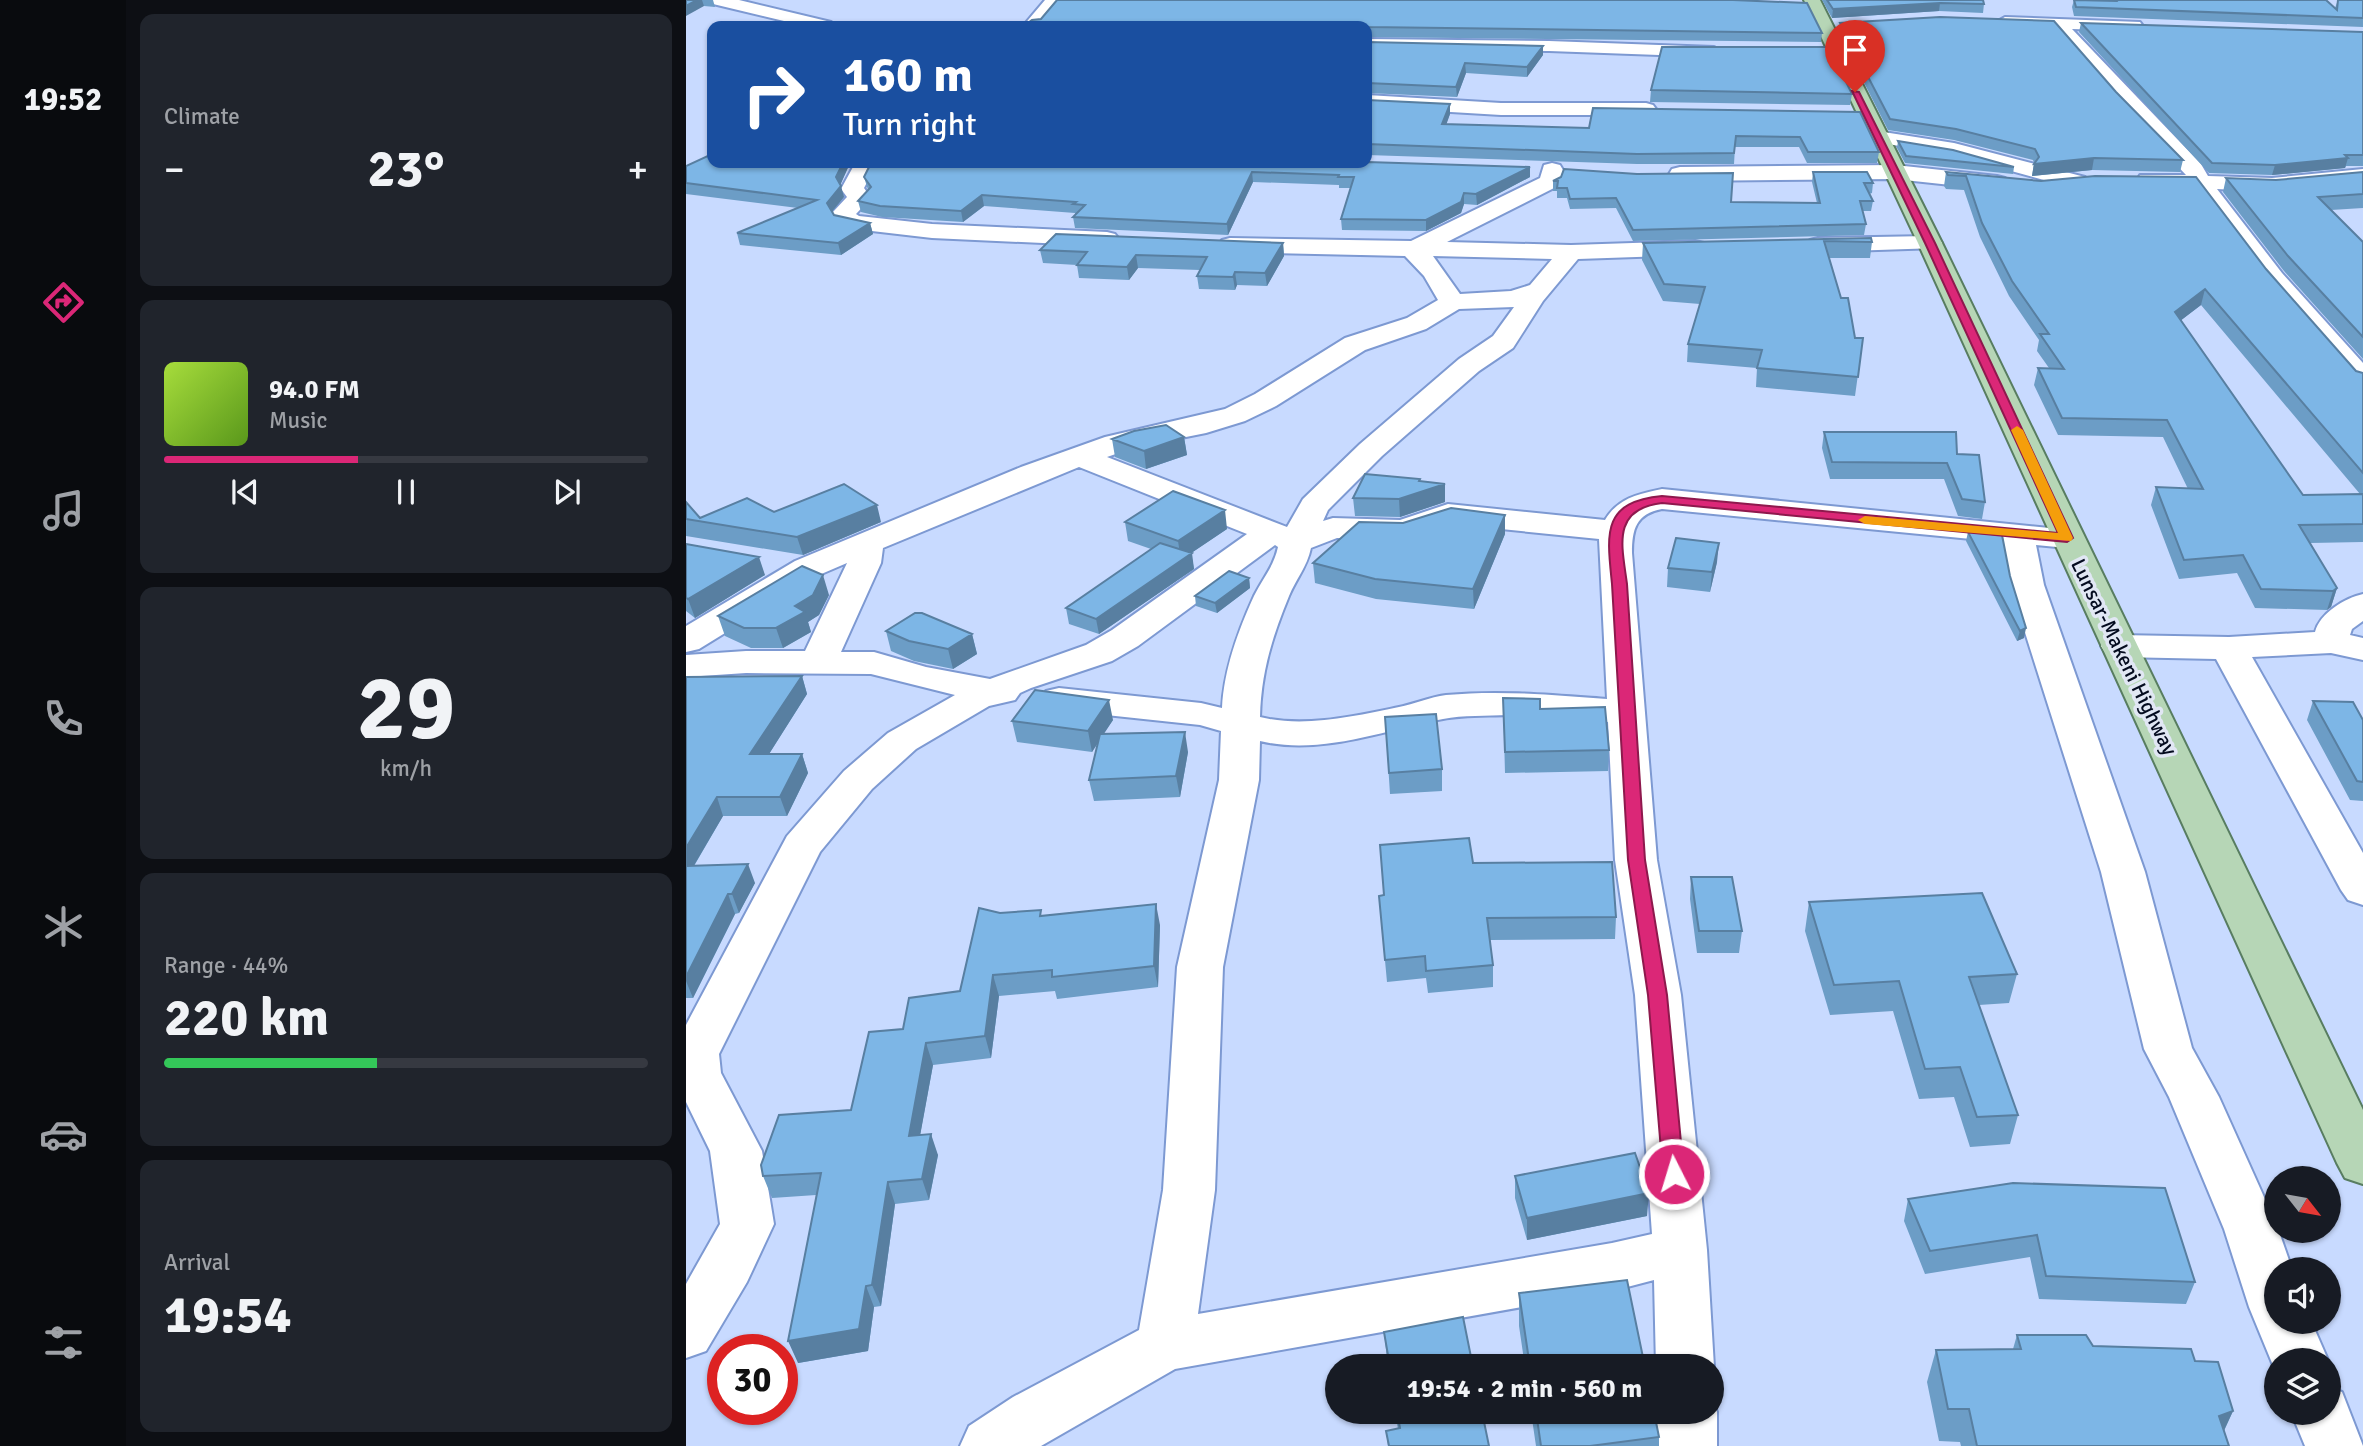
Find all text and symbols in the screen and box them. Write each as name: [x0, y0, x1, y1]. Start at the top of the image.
pin: [1825, 20, 1885, 92]
icon: arrive: [1836, 31, 1874, 69]
text: 160 m: [843, 45, 973, 105]
icon: right: [728, 49, 819, 140]
text: 19:52: [24, 80, 102, 119]
text: Climate: [164, 102, 240, 131]
text: Turn right: [843, 105, 976, 144]
text: 23°: [368, 137, 444, 201]
text: −: [164, 146, 185, 193]
text: +: [627, 146, 648, 193]
icon: directions: [39, 278, 88, 327]
text: 94.0 FM: [269, 374, 360, 406]
text: Music: [269, 406, 327, 435]
icon: previous: [226, 473, 264, 511]
icon: pause: [387, 473, 425, 511]
icon: next: [548, 473, 586, 511]
icon: music: [39, 486, 88, 535]
street label: Lunsar-Makeni Highway: [2065, 554, 2183, 760]
text: 29: [357, 652, 455, 765]
icon: phone: [39, 694, 88, 743]
text: km/h: [380, 754, 432, 783]
icon: climate: [39, 902, 88, 951]
text: Range · 44%: [164, 951, 288, 980]
text: 220 km: [164, 986, 329, 1050]
icon: car: [39, 1110, 88, 1159]
position arrow: [1637, 1137, 1711, 1211]
north arrow: [2264, 1166, 2342, 1242]
map controls: [2264, 1166, 2341, 1425]
text: Arrival: [164, 1248, 230, 1277]
button: sound: [2264, 1257, 2341, 1334]
text: 19:54: [164, 1283, 292, 1347]
icon: filters: [39, 1318, 88, 1367]
speed limit sign: 30: [707, 1334, 798, 1425]
button: layers: [2264, 1348, 2341, 1425]
text: 19:54 · 2 min · 560 m: [1407, 1373, 1642, 1405]

